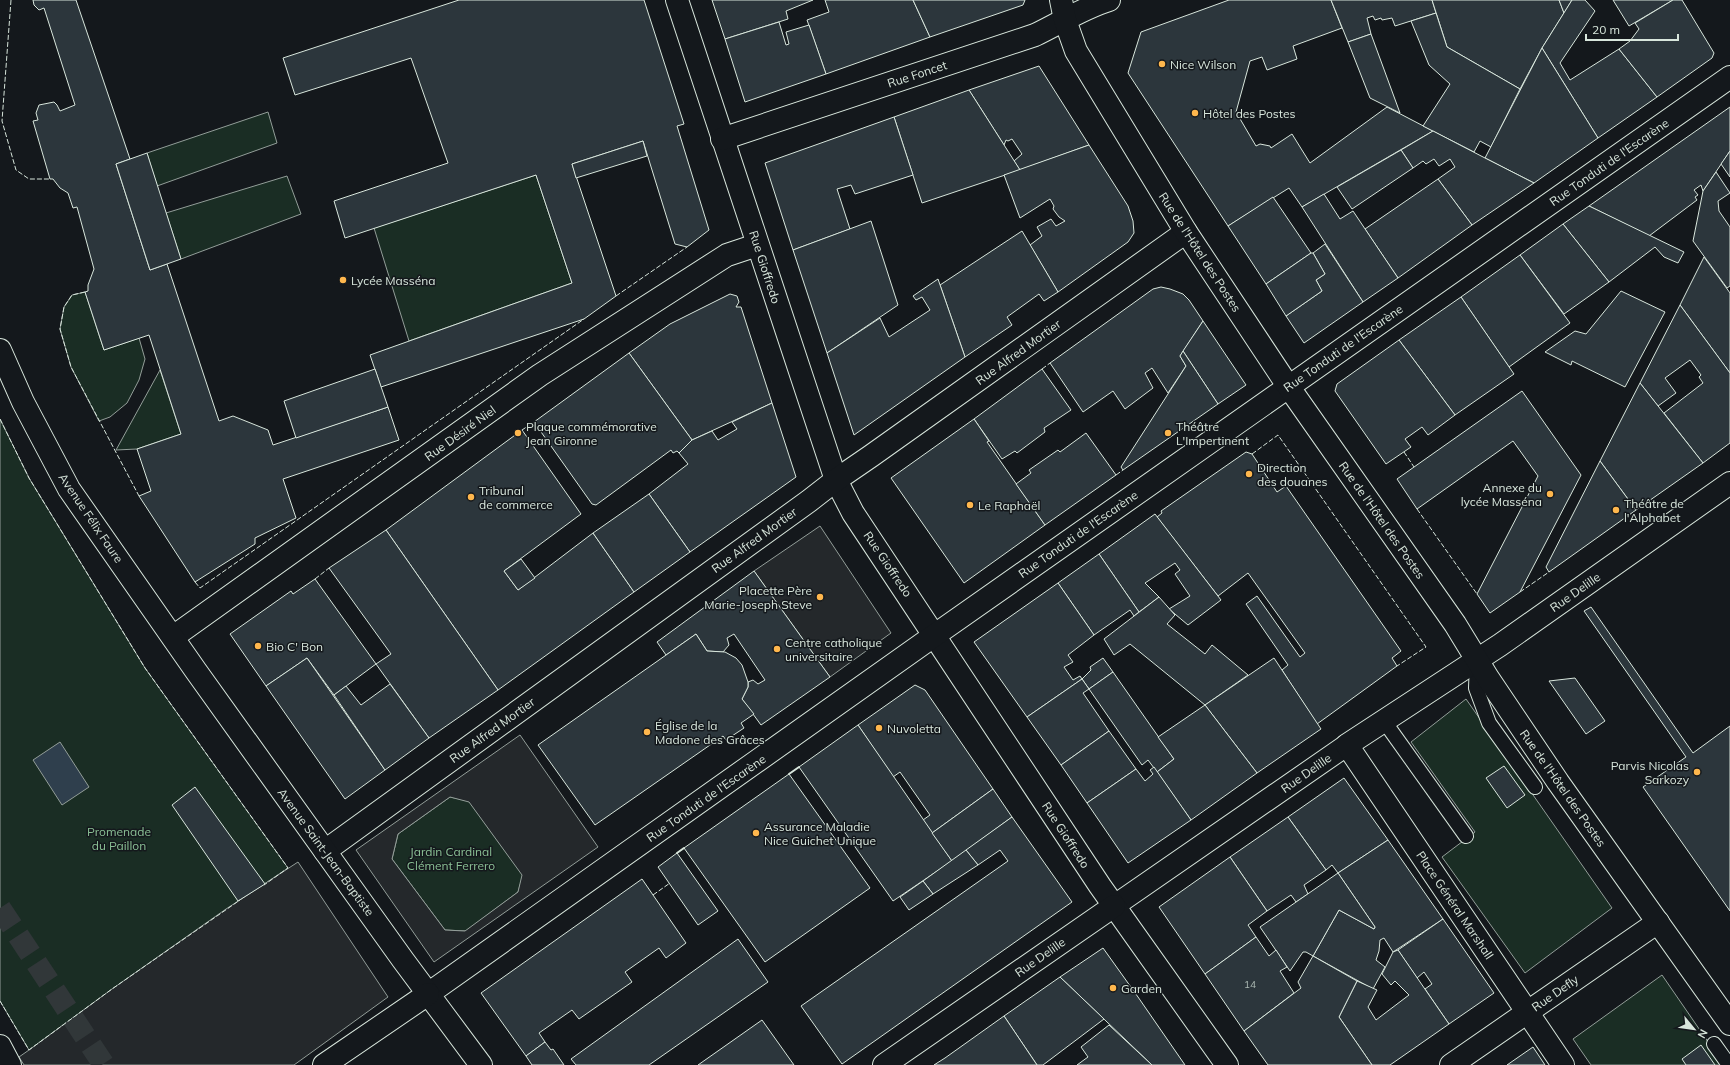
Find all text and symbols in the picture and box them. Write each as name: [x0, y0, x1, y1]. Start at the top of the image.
scale bar: [1586, 16, 1678, 42]
text: 20 m: [1592, 22, 1620, 37]
street label: Rue Foncet: [885, 57, 949, 91]
place label: Nice Wilson: [1170, 57, 1236, 72]
marker: Nice Wilson: [1157, 59, 1167, 69]
place label: Hôtel des Postes: [1203, 106, 1295, 121]
marker: Hôtel des Postes: [1190, 108, 1200, 118]
street label: Rue Tonduti de l'Escarène: [1546, 115, 1672, 209]
street label: Rue de l'Hôtel des Postes: [1156, 189, 1244, 315]
street label: Rue Gioffredo: [746, 228, 784, 306]
place label: Lycée Masséna: [351, 273, 435, 288]
marker: Lycée Masséna: [338, 275, 348, 285]
street label: Rue Tonduti de l'Escarène: [1280, 301, 1406, 395]
street label: Rue Alfred Mortier: [973, 316, 1064, 388]
street label: Rue Désiré Niel: [421, 402, 499, 464]
place label: Plaque commémorative Jean Gironne: [526, 419, 657, 448]
place label: Théâtre L'Impertinent: [1176, 419, 1249, 448]
marker: Plaque commémorative Jean Gironne: [513, 428, 523, 438]
marker: Théâtre L'Impertinent: [1163, 428, 1173, 438]
street label: Rue de l'Hôtel des Postes: [1336, 459, 1428, 582]
place label: Direction des douanes: [1257, 460, 1328, 489]
marker: Direction des douanes: [1244, 469, 1254, 479]
street label: Avenue Félix Faure: [56, 470, 126, 566]
place label: Annexe du lycée Masséna: [1461, 480, 1542, 509]
place label: Tribunal de commerce: [479, 483, 553, 512]
street label: Rue Tonduti de l'Escarène: [1015, 487, 1141, 581]
marker: Annexe du lycée Masséna: [1545, 489, 1555, 499]
marker: Tribunal de commerce: [466, 492, 476, 502]
place label: Théâtre de l'Alphabet: [1624, 496, 1684, 525]
place label: Le Raphaël: [978, 498, 1040, 513]
marker: Le Raphaël: [965, 500, 975, 510]
street label: Rue Alfred Mortier: [709, 504, 800, 576]
marker: Théâtre de l'Alphabet: [1611, 505, 1621, 515]
street label: Rue Gioffredo: [861, 528, 916, 600]
street label: Rue Delille: [1547, 569, 1603, 615]
place label: Placette Père Marie-Joseph Steve: [704, 583, 812, 612]
marker: Placette Père Marie-Joseph Steve: [815, 592, 825, 602]
place label: Centre catholique universitaire: [785, 635, 882, 664]
place label: Bio C' Bon: [266, 639, 323, 654]
marker: Bio C' Bon: [253, 641, 263, 651]
marker: Centre catholique universitaire: [772, 644, 782, 654]
street label: Rue Alfred Mortier: [447, 694, 538, 766]
place label: Église de la Madone des Grâces: [655, 718, 765, 747]
place label: Nuvoletta: [887, 721, 941, 736]
marker: Nuvoletta: [874, 723, 884, 733]
marker: Église de la Madone des Grâces: [642, 727, 652, 737]
street label: Rue de l'Hôtel des Postes: [1517, 727, 1609, 850]
street label: Rue Delille: [1278, 750, 1334, 796]
street label: Rue Tonduti de l'Escarène: [643, 751, 769, 845]
place label: Parvis Nicolas Sarkozy: [1611, 758, 1690, 787]
marker: Parvis Nicolas Sarkozy: [1692, 767, 1702, 777]
street label: Avenue Saint-Jean-Baptiste: [275, 785, 377, 919]
street label: Rue Gioffredo: [1039, 799, 1093, 871]
place label: Assurance Maladie Nice Guichet Unique: [764, 819, 876, 848]
park label: Promenade du Paillon: [87, 824, 151, 853]
marker: Assurance Maladie Nice Guichet Unique: [751, 828, 761, 838]
park label: Jardin Cardinal Clément Ferrero: [407, 844, 495, 873]
street label: Place Général Marshall: [1413, 848, 1497, 962]
street label: Rue Delille: [1012, 934, 1068, 980]
street label: Rue Defly: [1529, 971, 1582, 1015]
house number: 14: [1244, 978, 1256, 991]
place label: Garden: [1121, 981, 1162, 996]
marker: Garden: [1108, 983, 1118, 993]
north arrow: [1674, 1009, 1714, 1049]
text: N: [1695, 1027, 1711, 1041]

